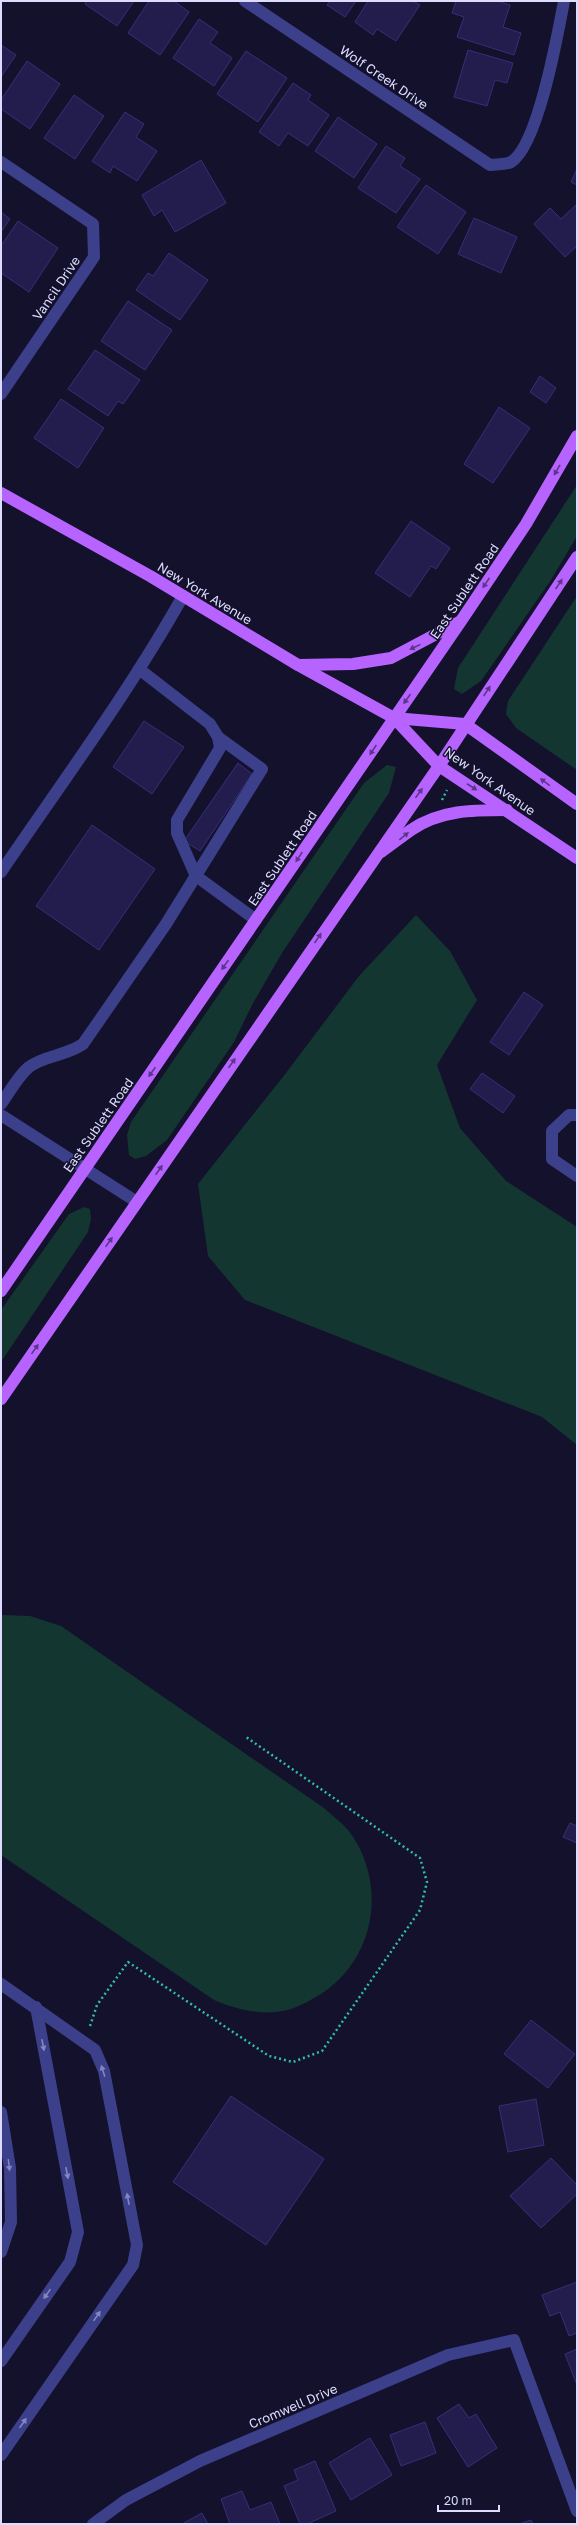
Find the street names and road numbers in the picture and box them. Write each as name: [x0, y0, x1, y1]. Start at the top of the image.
street label: Wolf Creek Drive: [337, 41, 431, 113]
street label: Vancil Drive: [29, 253, 83, 323]
street label: East Sublett Road: [426, 540, 502, 642]
street label: New York Avenue: [155, 558, 255, 628]
street label: New York Avenue: [441, 744, 539, 818]
street label: East Sublett Road: [244, 807, 320, 909]
street label: East Sublett Road: [59, 1075, 137, 1175]
street label: Cromwell Drive: [246, 2380, 340, 2432]

